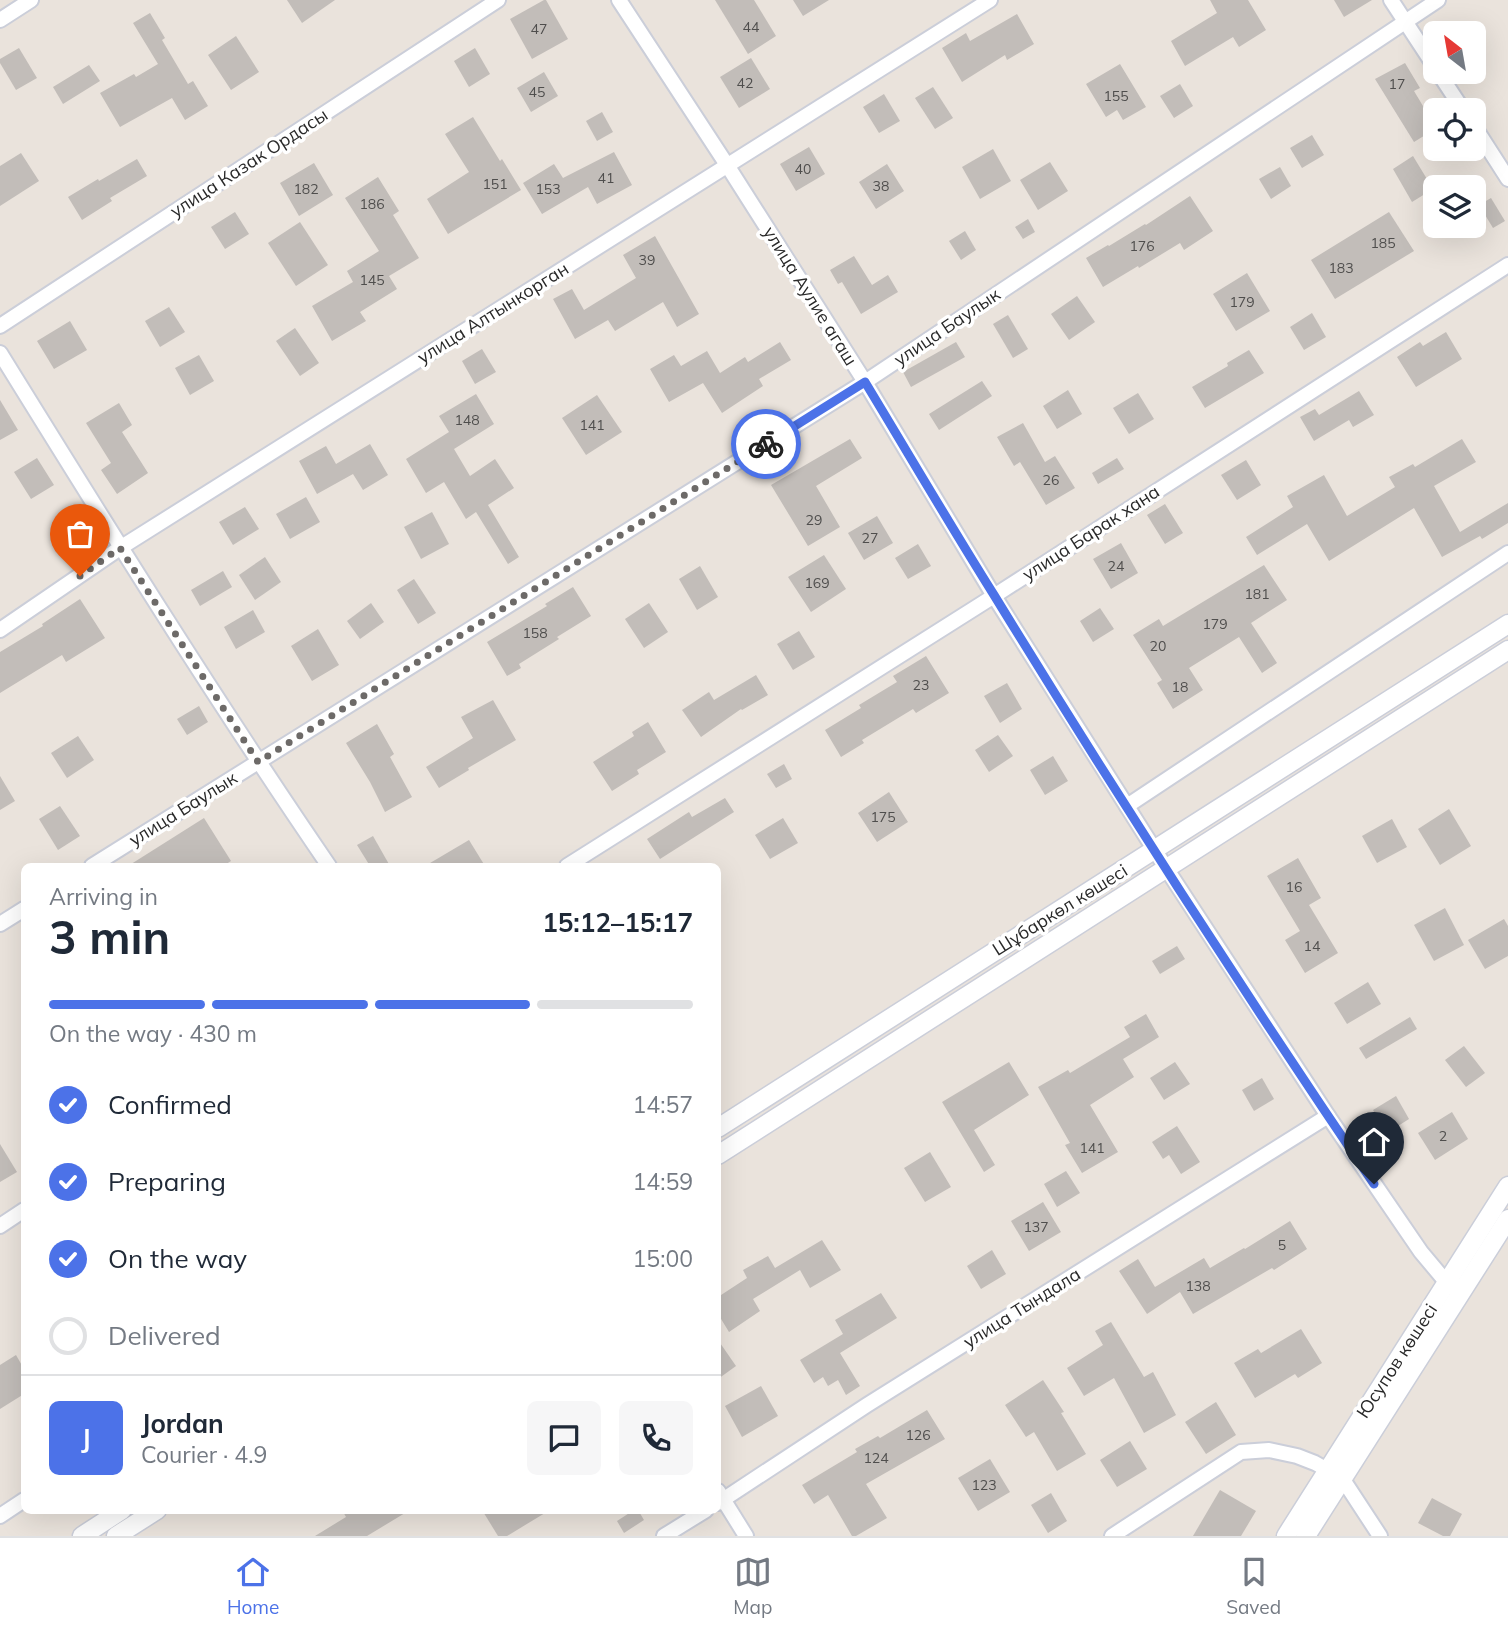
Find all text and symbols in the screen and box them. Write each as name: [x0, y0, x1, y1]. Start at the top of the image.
house number: 44: [743, 18, 760, 36]
house number: 47: [531, 20, 547, 38]
north arrow: [1423, 21, 1486, 84]
map controls: [1423, 21, 1486, 238]
house number: 42: [737, 74, 753, 92]
house number: 17: [1389, 75, 1405, 93]
house number: 45: [529, 83, 545, 101]
house number: 155: [1103, 87, 1129, 105]
button: locate: [1423, 98, 1486, 161]
street label: улица Казак Ордасы: [165, 103, 332, 222]
house number: 40: [795, 160, 811, 178]
house number: 41: [598, 169, 614, 187]
house number: 151: [482, 175, 508, 193]
button: layers: [1423, 175, 1486, 238]
house number: 38: [873, 177, 889, 195]
house number: 182: [293, 180, 319, 198]
house number: 153: [535, 180, 561, 198]
house number: 186: [359, 195, 385, 213]
street label: улица Аулие агаш: [758, 222, 863, 370]
house number: 185: [1370, 234, 1396, 252]
house number: 176: [1129, 237, 1155, 255]
house number: 39: [639, 251, 655, 269]
street label: улица Алтынкорган: [413, 257, 573, 368]
house number: 183: [1328, 259, 1354, 277]
house number: 145: [359, 271, 385, 289]
street label: улица Баулык: [889, 282, 1004, 371]
house number: 179: [1229, 293, 1255, 311]
courier: [731, 409, 801, 479]
house number: 148: [454, 411, 480, 429]
house number: 141: [579, 416, 605, 434]
icon: bike: [747, 425, 785, 463]
house number: 26: [1043, 471, 1059, 489]
street label: улица Барак хана: [1018, 480, 1164, 586]
pin: [50, 504, 110, 576]
house number: 29: [806, 511, 822, 529]
icon: bag: [61, 515, 99, 553]
house number: 27: [862, 529, 878, 547]
house number: 24: [1108, 557, 1125, 575]
house number: 169: [804, 574, 830, 592]
house number: 181: [1244, 585, 1270, 603]
house number: 179: [1202, 615, 1228, 633]
house number: 158: [522, 624, 548, 642]
house number: 20: [1150, 637, 1166, 655]
house number: 23: [913, 676, 929, 694]
house number: 18: [1172, 678, 1188, 696]
street label: улица Баулык: [124, 766, 241, 851]
house number: 175: [870, 808, 896, 826]
street label: Шұбаркөл көшесі: [988, 859, 1132, 960]
house number: 16: [1286, 878, 1302, 896]
text: Arriving in: [49, 882, 158, 911]
text: 15:12–15:17: [542, 906, 693, 939]
text: 3 min: [49, 908, 170, 966]
house number: 14: [1304, 937, 1321, 955]
text: On the way · 430 m: [49, 1019, 257, 1048]
icon: check: [49, 1086, 87, 1124]
text: Confirmed: [108, 1088, 232, 1121]
text: 14:57: [633, 1090, 693, 1119]
pin: [1344, 1112, 1404, 1184]
icon: home: [1355, 1123, 1393, 1161]
house number: 2: [1439, 1127, 1447, 1145]
house number: 141: [1079, 1139, 1105, 1157]
icon: check: [49, 1163, 87, 1201]
text: Preparing: [108, 1165, 226, 1198]
text: 14:59: [633, 1167, 693, 1196]
house number: 137: [1023, 1218, 1049, 1236]
house number: 5: [1278, 1236, 1286, 1254]
icon: check: [49, 1240, 87, 1278]
text: On the way: [108, 1242, 247, 1275]
text: 15:00: [633, 1244, 693, 1273]
street label: улица Тындала: [959, 1262, 1085, 1353]
house number: 138: [1185, 1277, 1211, 1295]
street label: Юсупов көшесі: [1351, 1299, 1442, 1422]
text: Delivered: [108, 1319, 221, 1352]
button: chat: [527, 1401, 601, 1475]
button: phone: [619, 1401, 693, 1475]
text: Jordan: [141, 1407, 224, 1440]
text: J: [81, 1422, 91, 1455]
house number: 126: [905, 1426, 931, 1444]
text: Courier · 4.9: [141, 1440, 267, 1469]
house number: 124: [863, 1449, 889, 1467]
house number: 123: [971, 1476, 997, 1494]
tab: Home: [227, 1553, 279, 1619]
tab: Map: [733, 1553, 772, 1619]
tab: Saved: [1226, 1553, 1281, 1619]

